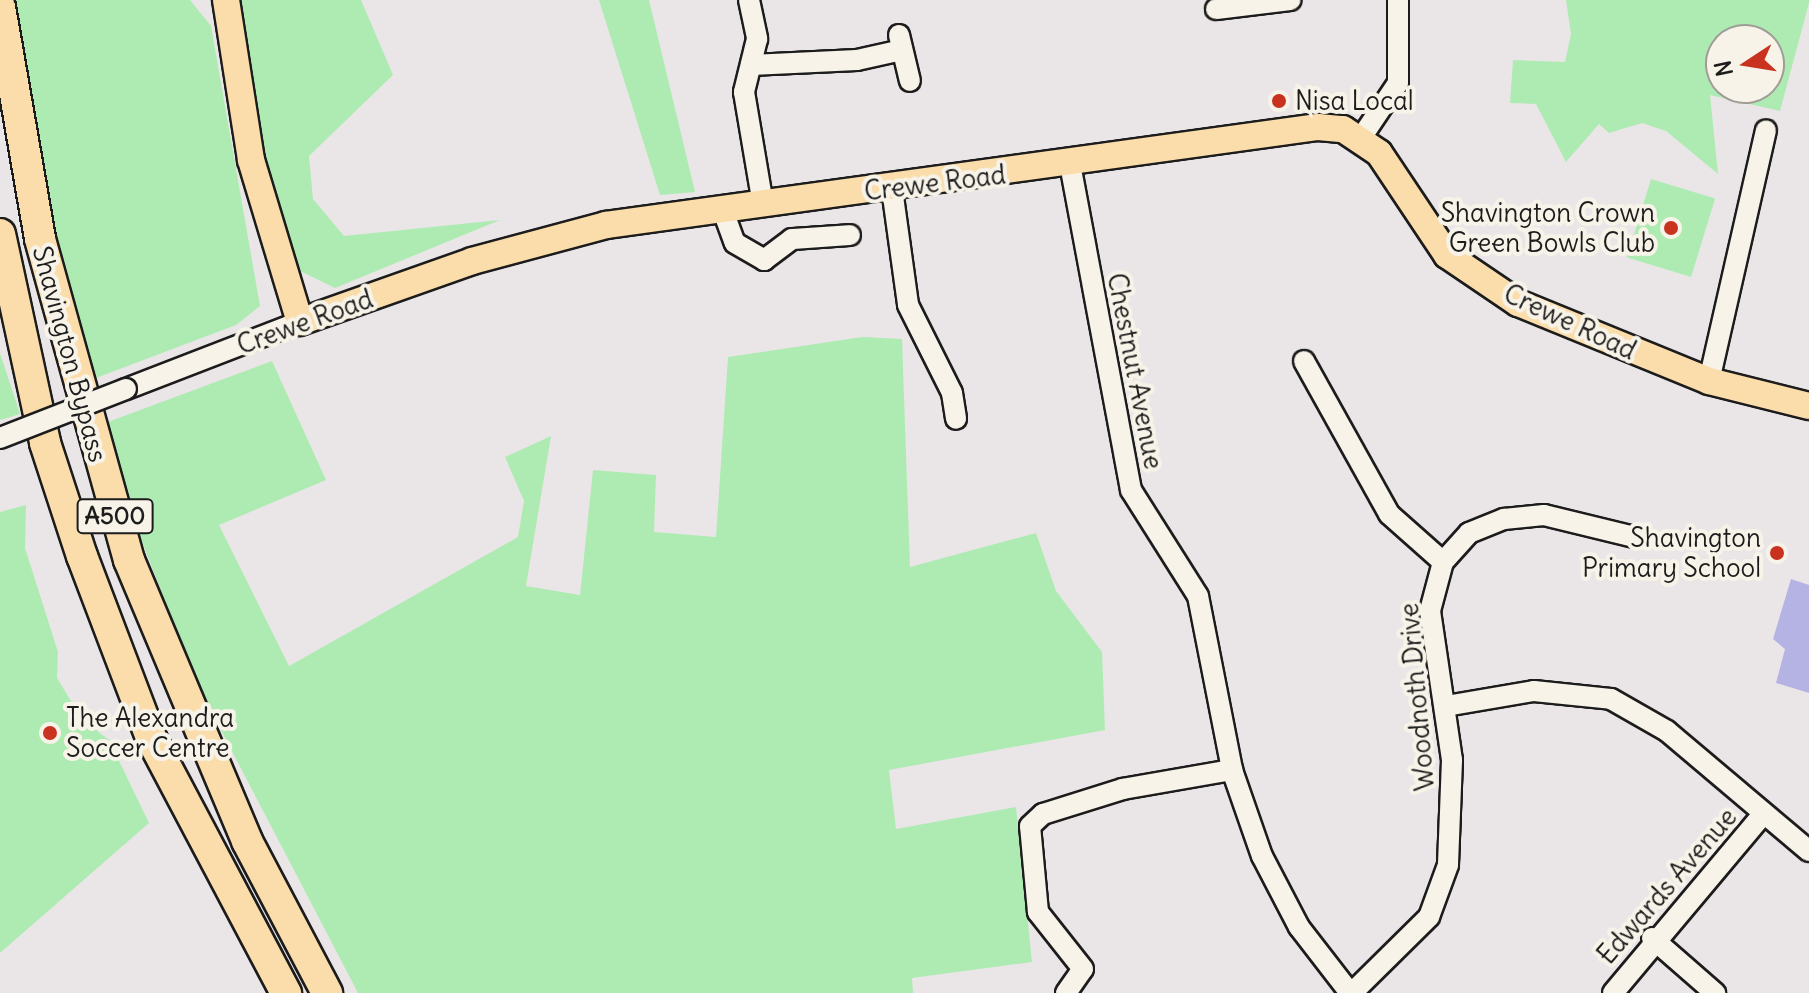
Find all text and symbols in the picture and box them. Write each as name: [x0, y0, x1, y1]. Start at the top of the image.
north arrow: [1705, 24, 1785, 104]
text: N: [1708, 58, 1739, 79]
place label: Nisa Local: [1295, 85, 1414, 117]
marker: Nisa Local: [1270, 92, 1288, 110]
street label: Crewe Road: [862, 159, 1008, 207]
place label: Shavington Crown Green Bowls Club: [1441, 197, 1655, 258]
marker: Shavington Crown Green Bowls Club: [1662, 219, 1680, 237]
street label: Shavington Bypass: [26, 243, 114, 465]
street label: Chestnut Avenue: [1101, 270, 1169, 472]
street label: Crewe Road: [1499, 278, 1641, 366]
street label: Crewe Road: [233, 283, 377, 361]
road number: A500: [75, 496, 155, 536]
place label: Shavington Primary School: [1582, 522, 1761, 584]
marker: Shavington Primary School: [1768, 544, 1786, 562]
street label: Woodnoth Drive: [1393, 602, 1441, 792]
place label: The Alexandra Soccer Centre: [66, 702, 234, 764]
marker: The Alexandra Soccer Centre: [41, 724, 59, 742]
street label: Edwards Avenue: [1591, 802, 1743, 970]

